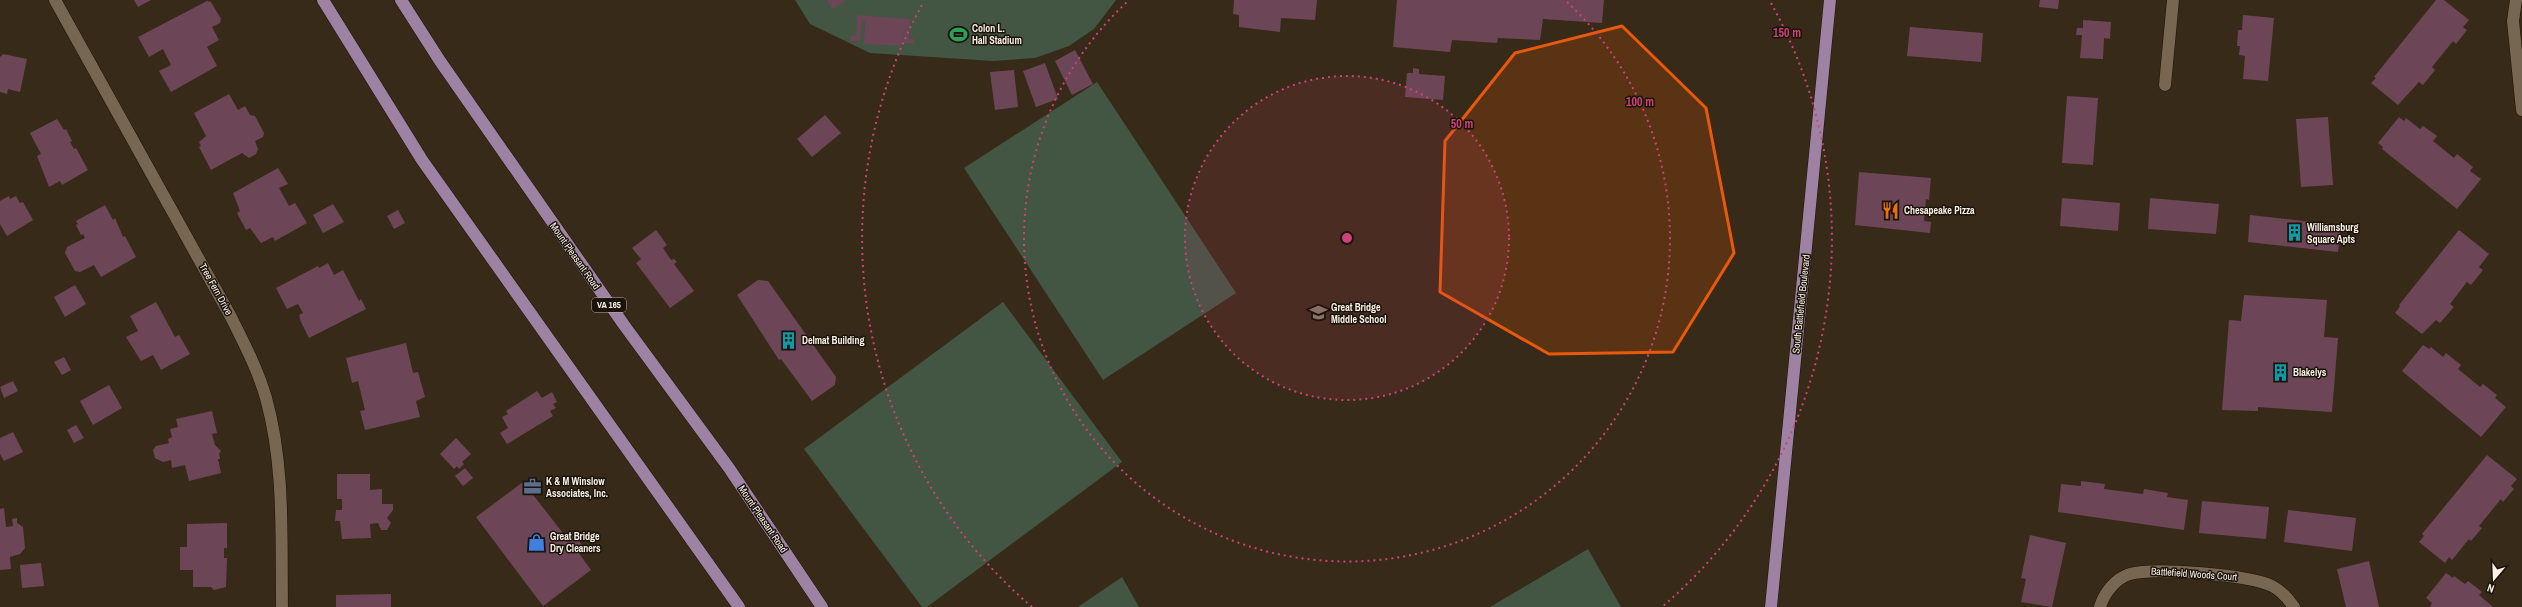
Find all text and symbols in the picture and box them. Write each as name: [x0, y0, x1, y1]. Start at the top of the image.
place label: Colon L. Hall Stadium: [972, 22, 1022, 47]
sports icon: Colon L. Hall Stadium: [949, 24, 969, 44]
text: 150 m: [1773, 25, 1801, 41]
text: 100 m: [1626, 94, 1654, 110]
text: 50 m: [1451, 116, 1473, 132]
restaurant icon: Chesapeake Pizza: [1881, 200, 1901, 220]
place label: Chesapeake Pizza: [1904, 204, 1975, 217]
street label: Mount Pleasant Road: [547, 220, 603, 292]
place label: Williamsburg Square Apts: [2307, 221, 2358, 246]
building icon: Williamsburg Square Apts: [2284, 223, 2304, 243]
centre of rings: [1340, 231, 1354, 245]
street label: South Battlefield Boulevard: [1789, 254, 1813, 354]
street label: Tree Fern Drive: [196, 261, 236, 318]
road number: VA 165: [592, 298, 626, 312]
place label: Great Bridge Middle School: [1331, 301, 1387, 326]
school or university icon: Great Bridge Middle School: [1308, 303, 1328, 323]
building icon: Delmat Building: [779, 330, 799, 350]
place label: Delmat Building: [802, 334, 864, 347]
building icon: Blakelys: [2270, 362, 2290, 382]
place label: Blakelys: [2293, 366, 2327, 379]
place label: K & M Winslow Associates, Inc.: [546, 475, 608, 500]
office icon: K & M Winslow Associates, Inc.: [523, 477, 543, 497]
street label: Mount Pleasant Road: [736, 483, 790, 555]
place label: Great Bridge Dry Cleaners: [550, 530, 601, 555]
shop icon: Great Bridge Dry Cleaners: [527, 532, 547, 552]
north arrow: [2474, 559, 2514, 599]
street label: Battlefield Woods Court: [2150, 564, 2238, 584]
text: N: [2485, 581, 2496, 596]

